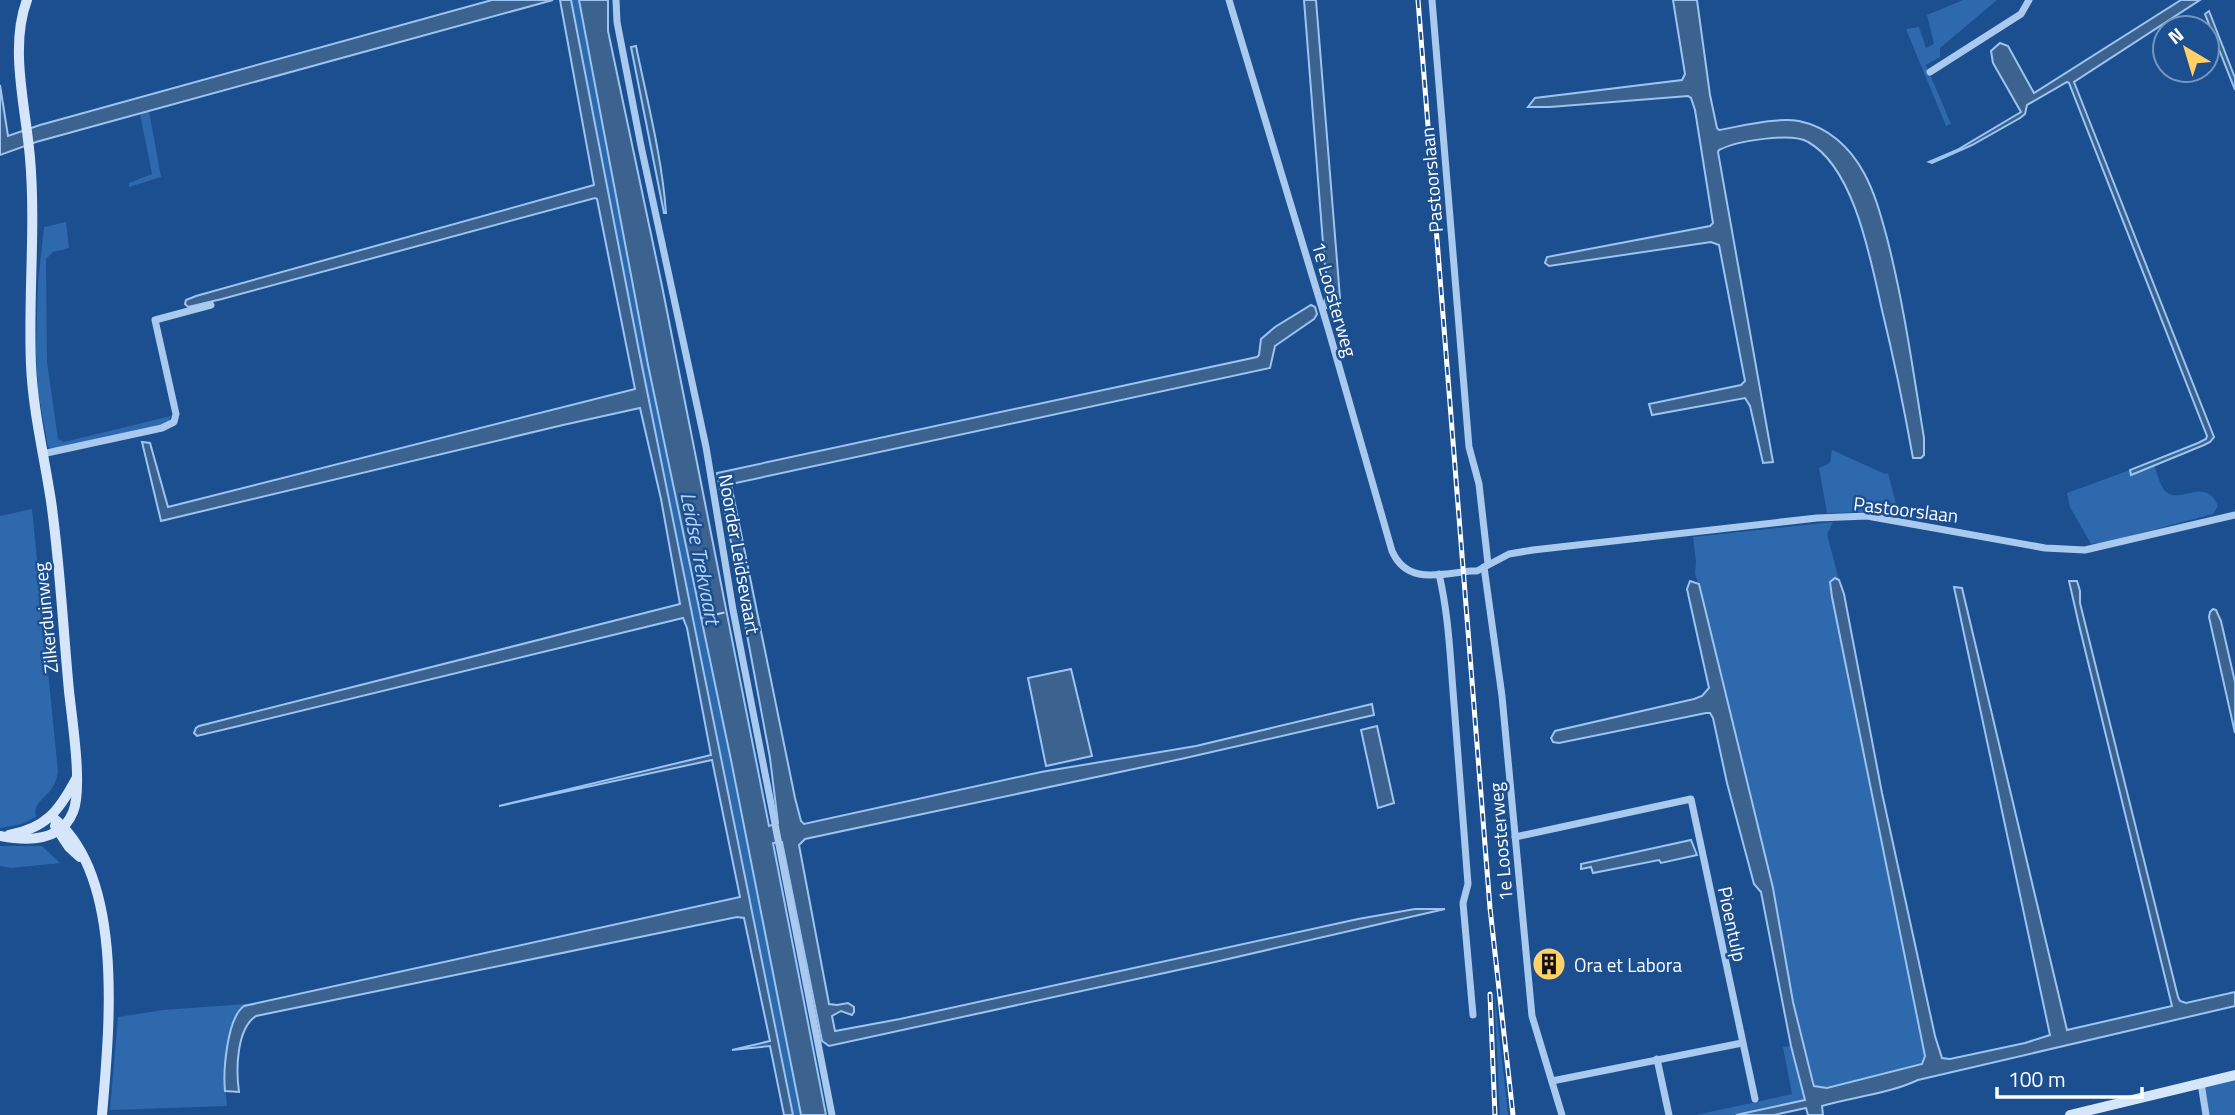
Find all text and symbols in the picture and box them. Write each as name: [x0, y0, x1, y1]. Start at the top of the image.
north arrow: [2151, 14, 2221, 84]
text: N: [2161, 20, 2189, 51]
street label: Pastoorslaan: [1412, 126, 1450, 234]
street label: 1e Loosterweg: [1305, 238, 1365, 360]
street label: Noorder Leidsevaart: [712, 472, 768, 637]
street label: Pastoorslaan: [1852, 488, 1960, 530]
water label: Leidse Trekvaart: [673, 489, 730, 629]
street label: Zilkerduinweg: [25, 561, 65, 675]
street label: 1e Loosterweg: [1480, 781, 1520, 902]
street label: Pioentulp: [1711, 884, 1755, 964]
building icon: Ora et Labora: [1530, 945, 1568, 983]
place label: Ora et Labora: [1574, 950, 1682, 979]
scale bar: [1997, 1056, 2142, 1100]
text: 100 m: [2008, 1063, 2065, 1095]

